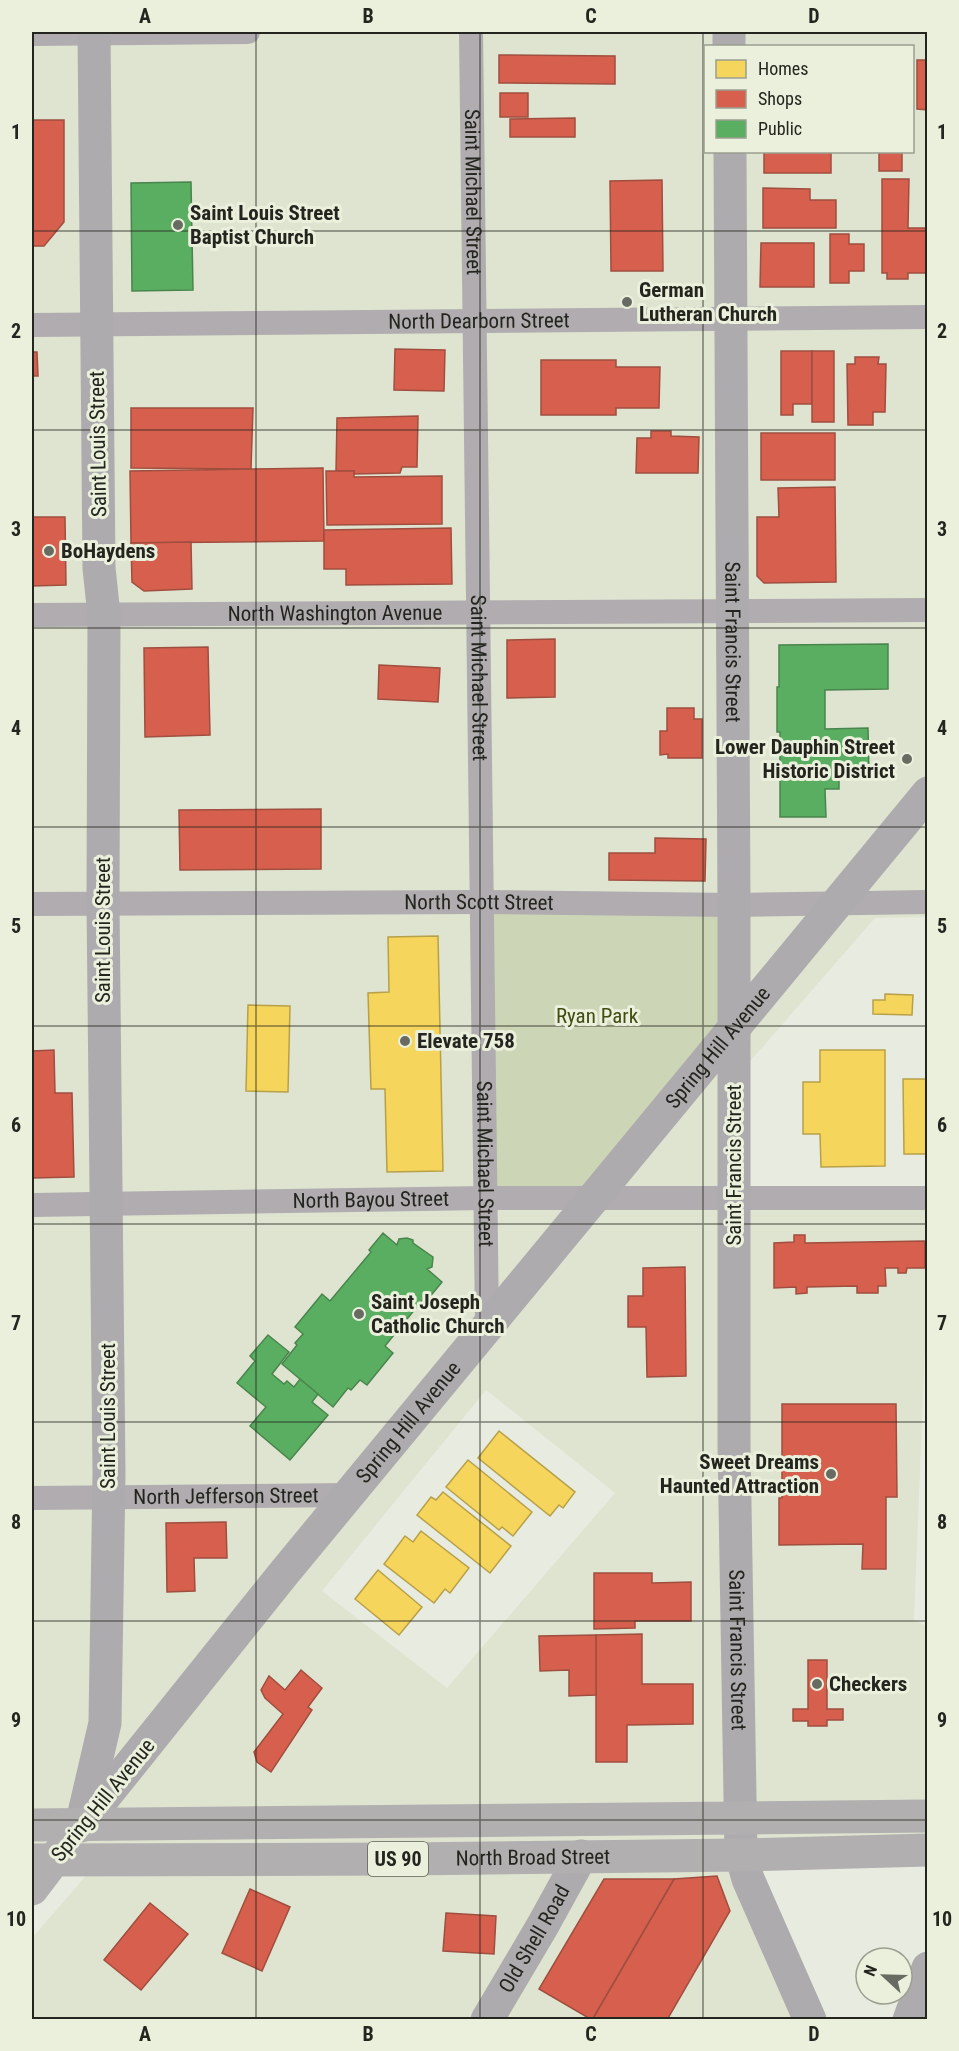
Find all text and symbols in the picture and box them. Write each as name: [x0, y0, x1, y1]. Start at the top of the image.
text: A: [139, 4, 151, 28]
text: B: [362, 4, 374, 28]
text: C: [585, 4, 597, 28]
text: D: [808, 4, 820, 28]
legend: [704, 45, 914, 153]
text: Homes: [758, 58, 808, 79]
text: Shops: [758, 88, 802, 109]
street label: Saint Michael Street: [460, 109, 486, 275]
text: Public: [758, 118, 802, 139]
text: 1: [11, 120, 21, 144]
text: 1: [937, 120, 947, 144]
place label: Saint Louis Street Baptist Church: [190, 201, 340, 249]
marker: Saint Louis Street Baptist Church: [171, 218, 185, 232]
place label: German Lutheran Church: [639, 278, 777, 326]
marker: German Lutheran Church: [620, 295, 634, 309]
street label: North Dearborn Street: [388, 308, 570, 334]
text: 2: [11, 319, 21, 343]
text: 2: [937, 319, 947, 343]
street label: Saint Louis Street: [85, 371, 111, 517]
text: 3: [11, 517, 21, 541]
text: 3: [937, 517, 947, 541]
place label: BoHaydens: [61, 539, 155, 563]
marker: BoHaydens: [42, 544, 56, 558]
street label: Saint Francis Street: [720, 561, 745, 723]
street label: Saint Michael Street: [466, 595, 492, 761]
street label: North Washington Avenue: [228, 601, 442, 626]
text: 4: [11, 716, 21, 740]
text: 4: [937, 716, 947, 740]
place label: Lower Dauphin Street Historic District: [715, 735, 895, 783]
marker: Lower Dauphin Street Historic District: [900, 752, 914, 766]
street label: Saint Louis Street: [91, 857, 115, 1003]
street label: North Scott Street: [404, 890, 554, 915]
text: 5: [11, 914, 21, 938]
text: 5: [937, 914, 947, 938]
street label: Spring Hill Avenue: [661, 982, 775, 1113]
park label: Ryan Park: [556, 1004, 639, 1028]
place label: Elevate 758: [417, 1029, 515, 1053]
marker: Elevate 758: [398, 1034, 412, 1048]
street label: Saint Michael Street: [472, 1081, 498, 1247]
street label: Saint Francis Street: [722, 1084, 746, 1246]
text: 6: [11, 1113, 21, 1137]
text: 6: [937, 1113, 947, 1137]
street label: North Bayou Street: [293, 1187, 449, 1213]
place label: Saint Joseph Catholic Church: [371, 1290, 505, 1338]
marker: Saint Joseph Catholic Church: [352, 1307, 366, 1321]
text: 7: [11, 1311, 21, 1335]
text: 7: [937, 1311, 947, 1335]
street label: Saint Louis Street: [96, 1343, 120, 1489]
street label: Spring Hill Avenue: [351, 1356, 466, 1488]
place label: Sweet Dreams Haunted Attraction: [660, 1450, 819, 1498]
marker: Sweet Dreams Haunted Attraction: [824, 1467, 838, 1481]
street label: North Jefferson Street: [133, 1483, 319, 1509]
text: 8: [11, 1510, 21, 1534]
text: 8: [937, 1510, 947, 1534]
street label: Saint Francis Street: [724, 1569, 751, 1731]
place label: Checkers: [829, 1672, 907, 1696]
marker: Checkers: [810, 1677, 824, 1691]
text: 9: [11, 1708, 21, 1732]
text: 9: [937, 1708, 947, 1732]
street label: Spring Hill Avenue: [46, 1734, 160, 1866]
road number: US 90: [368, 1842, 428, 1876]
street label: North Broad Street: [456, 1845, 610, 1870]
street label: Old Shell Road: [494, 1881, 575, 1997]
text: 10: [6, 1907, 26, 1931]
text: 10: [932, 1907, 952, 1931]
north arrow: [854, 1946, 914, 2006]
text: N: [860, 1962, 881, 1979]
text: A: [139, 2022, 151, 2046]
text: B: [362, 2022, 374, 2046]
text: C: [585, 2022, 597, 2046]
text: D: [808, 2022, 820, 2046]

